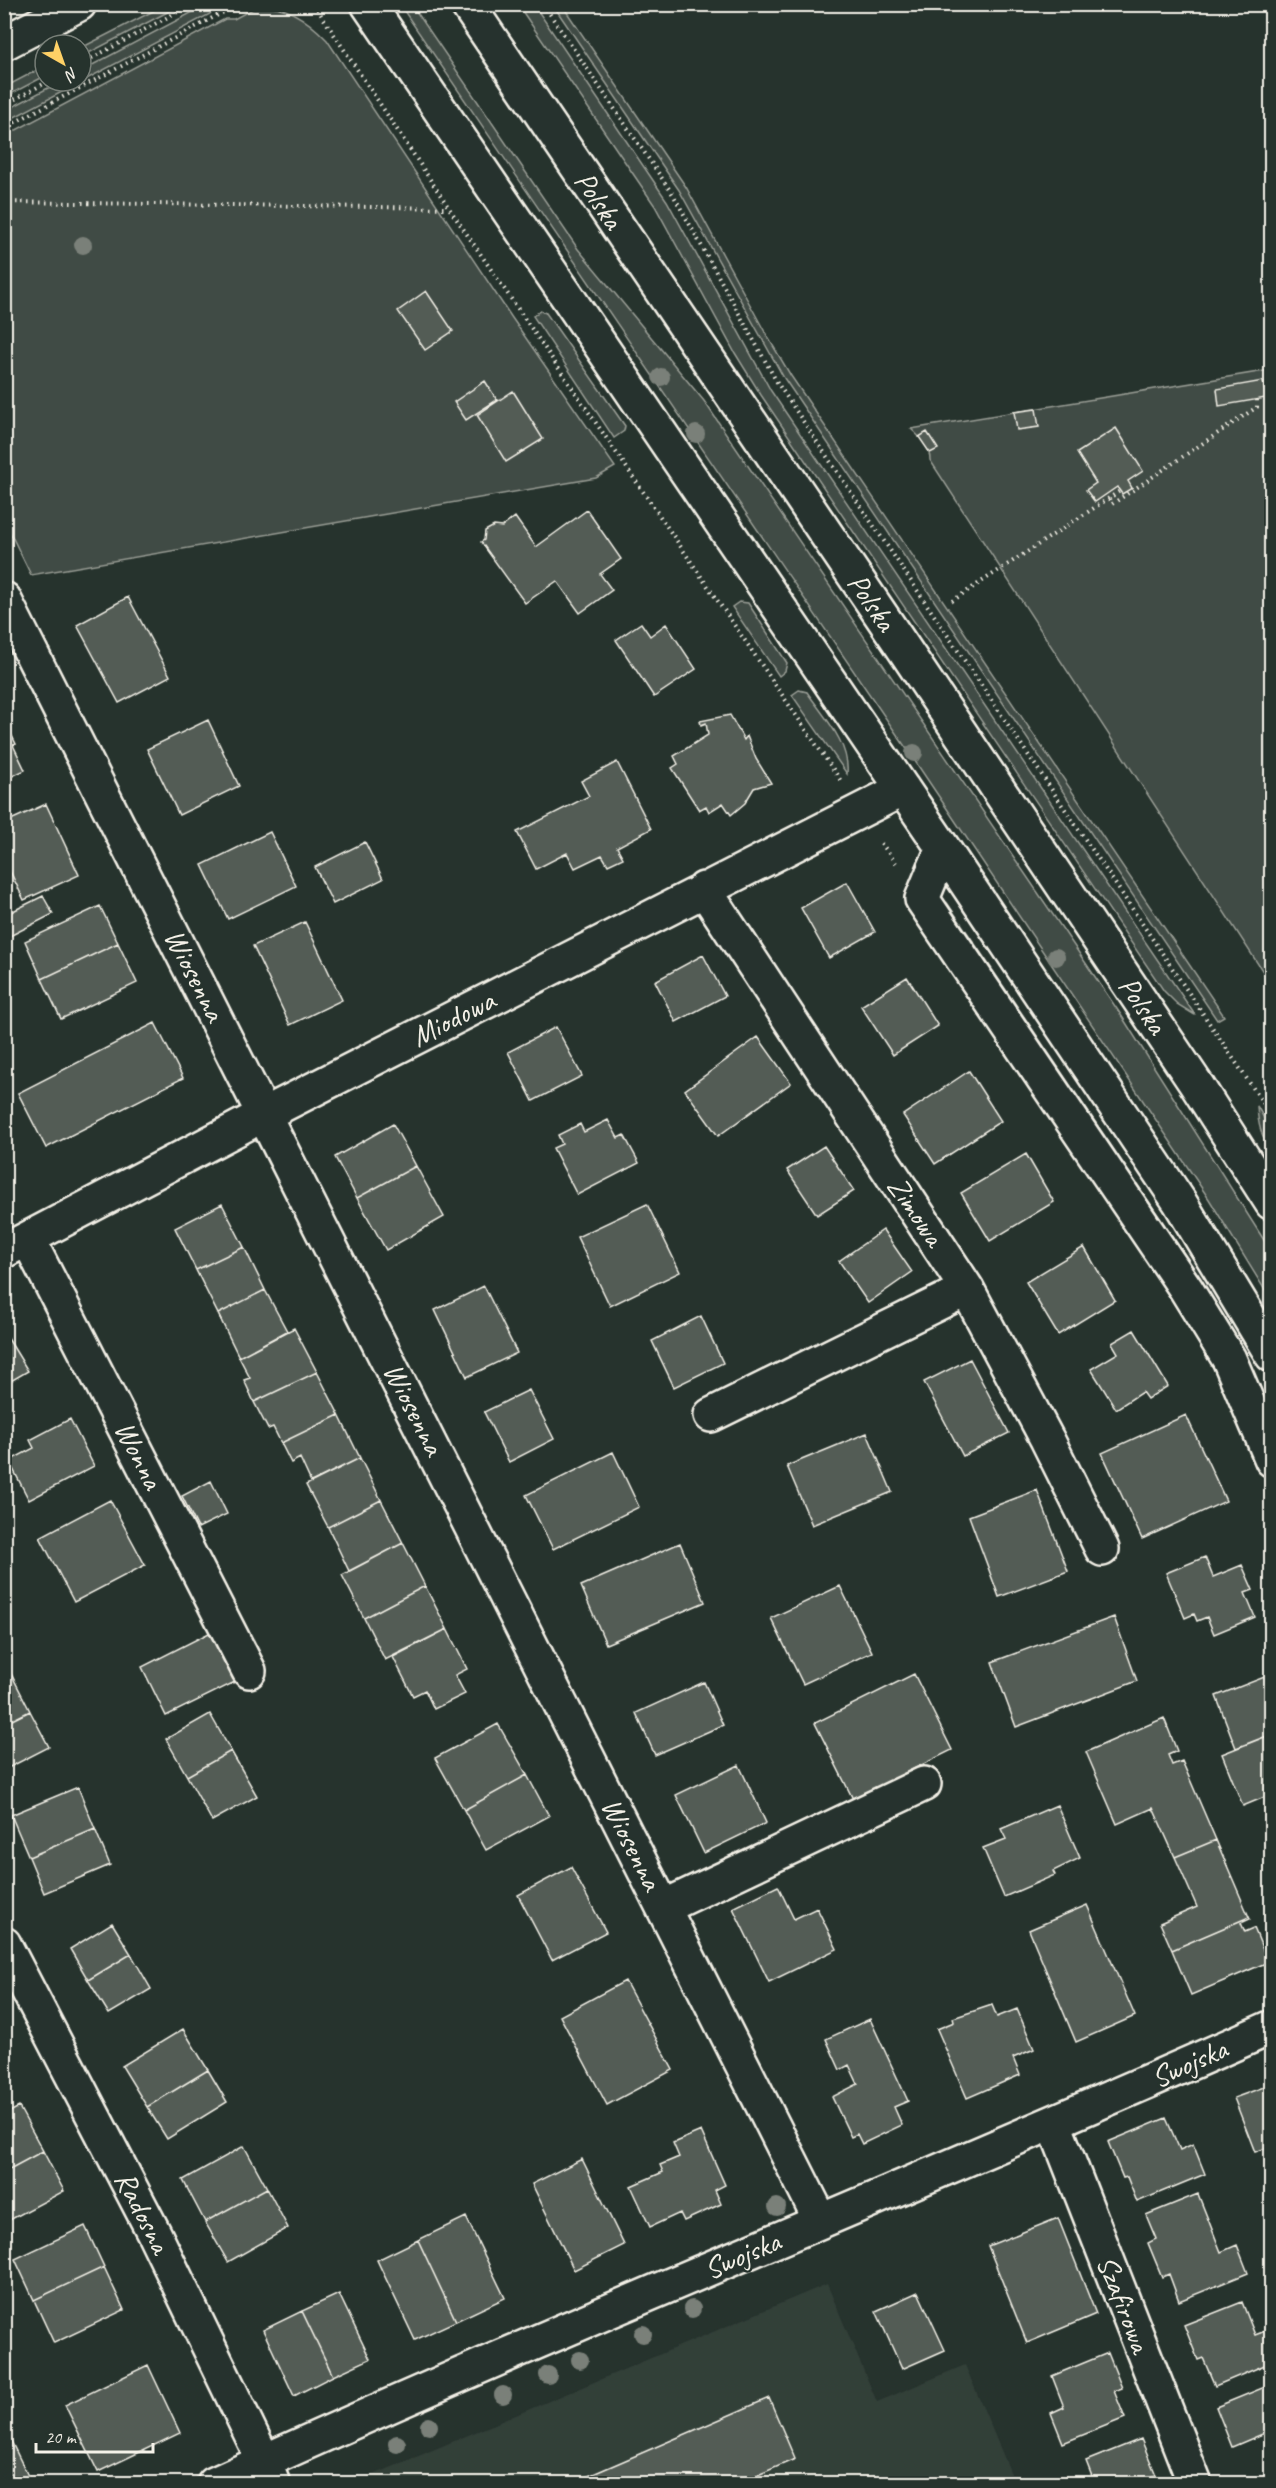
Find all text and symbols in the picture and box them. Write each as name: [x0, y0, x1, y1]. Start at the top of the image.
north arrow: [33, 33, 93, 93]
text: N: [59, 63, 82, 87]
street label: Polska: [566, 164, 633, 238]
street label: Polska: [839, 566, 906, 640]
street label: Wiosenna: [156, 922, 235, 1029]
street label: Polska: [1110, 969, 1177, 1043]
street label: Miodowa: [405, 980, 503, 1055]
street label: Zimowa: [879, 1169, 955, 1256]
street label: Wiosenna: [375, 1356, 454, 1463]
street label: Wonna: [106, 1415, 173, 1497]
street label: Wiosenna: [593, 1791, 672, 1898]
street label: Swojska: [1145, 2029, 1235, 2096]
street label: Radosna: [106, 2164, 181, 2262]
street label: Swojska: [698, 2221, 788, 2288]
street label: Szafirowa: [1088, 2250, 1161, 2360]
scale bar: [36, 2416, 153, 2454]
text: 20 m: [45, 2426, 78, 2448]

